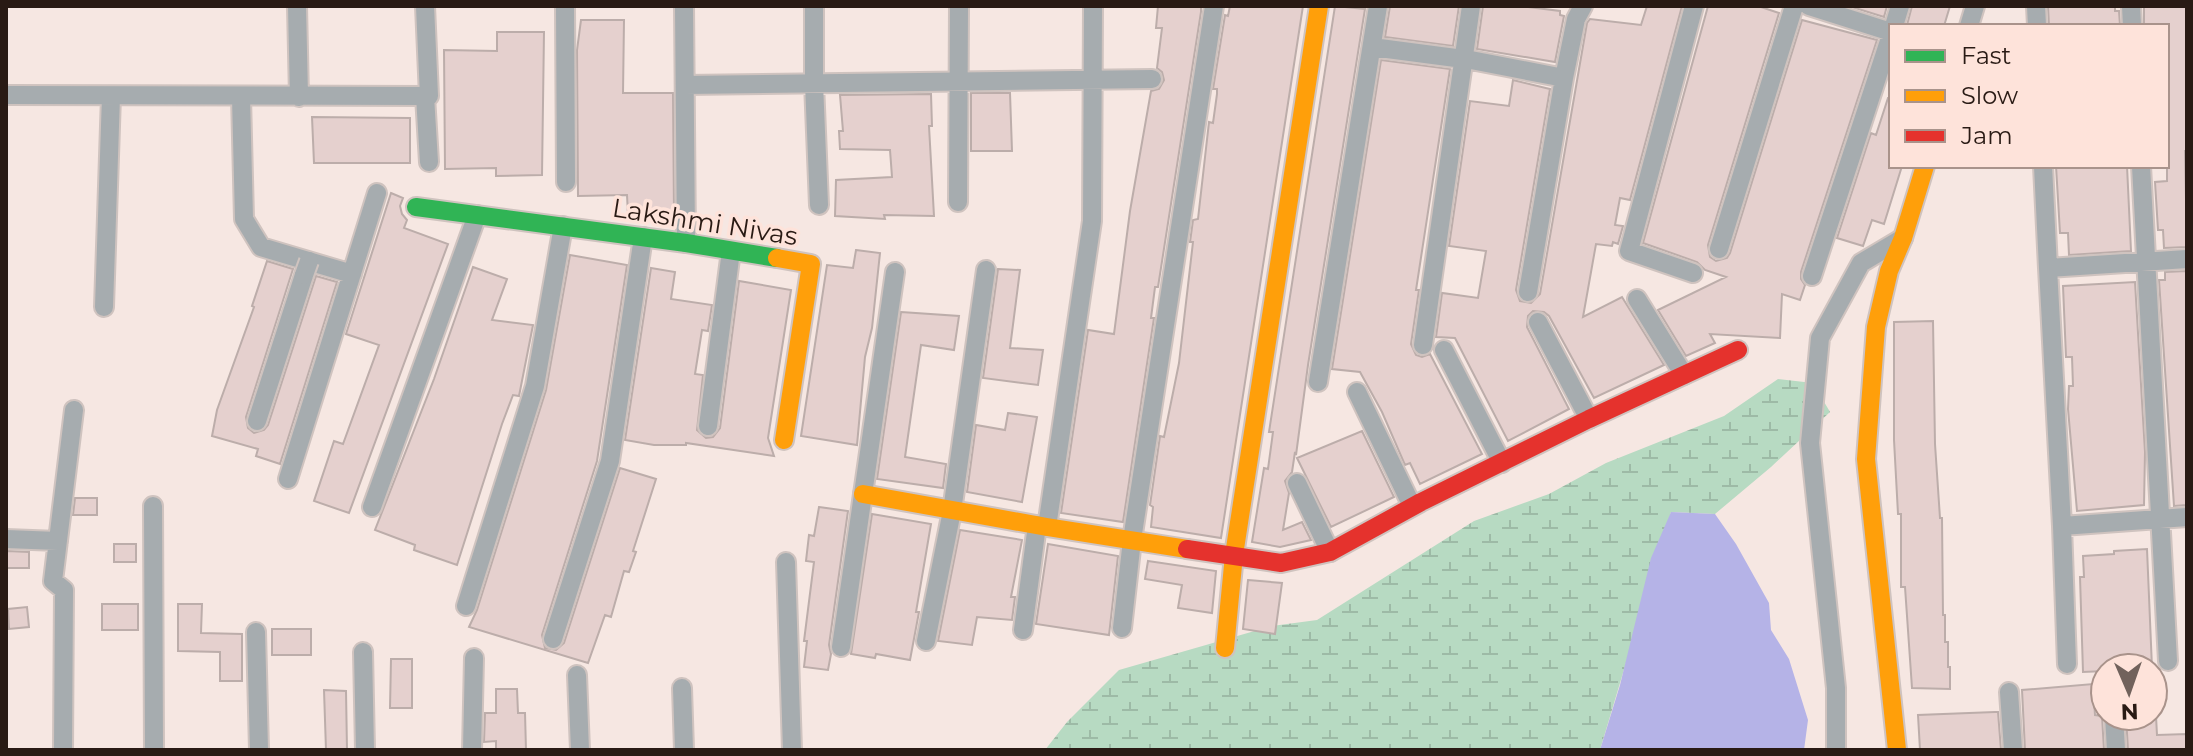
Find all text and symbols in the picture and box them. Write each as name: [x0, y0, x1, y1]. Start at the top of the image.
legend: [1889, 24, 2169, 168]
text: Fast: [1961, 41, 2012, 70]
text: Slow: [1961, 81, 2018, 110]
text: Jam: [1960, 121, 2013, 150]
street label: Lakshmi Nivas: [610, 192, 800, 252]
north arrow: [2089, 652, 2169, 732]
text: N: [2120, 698, 2139, 725]

